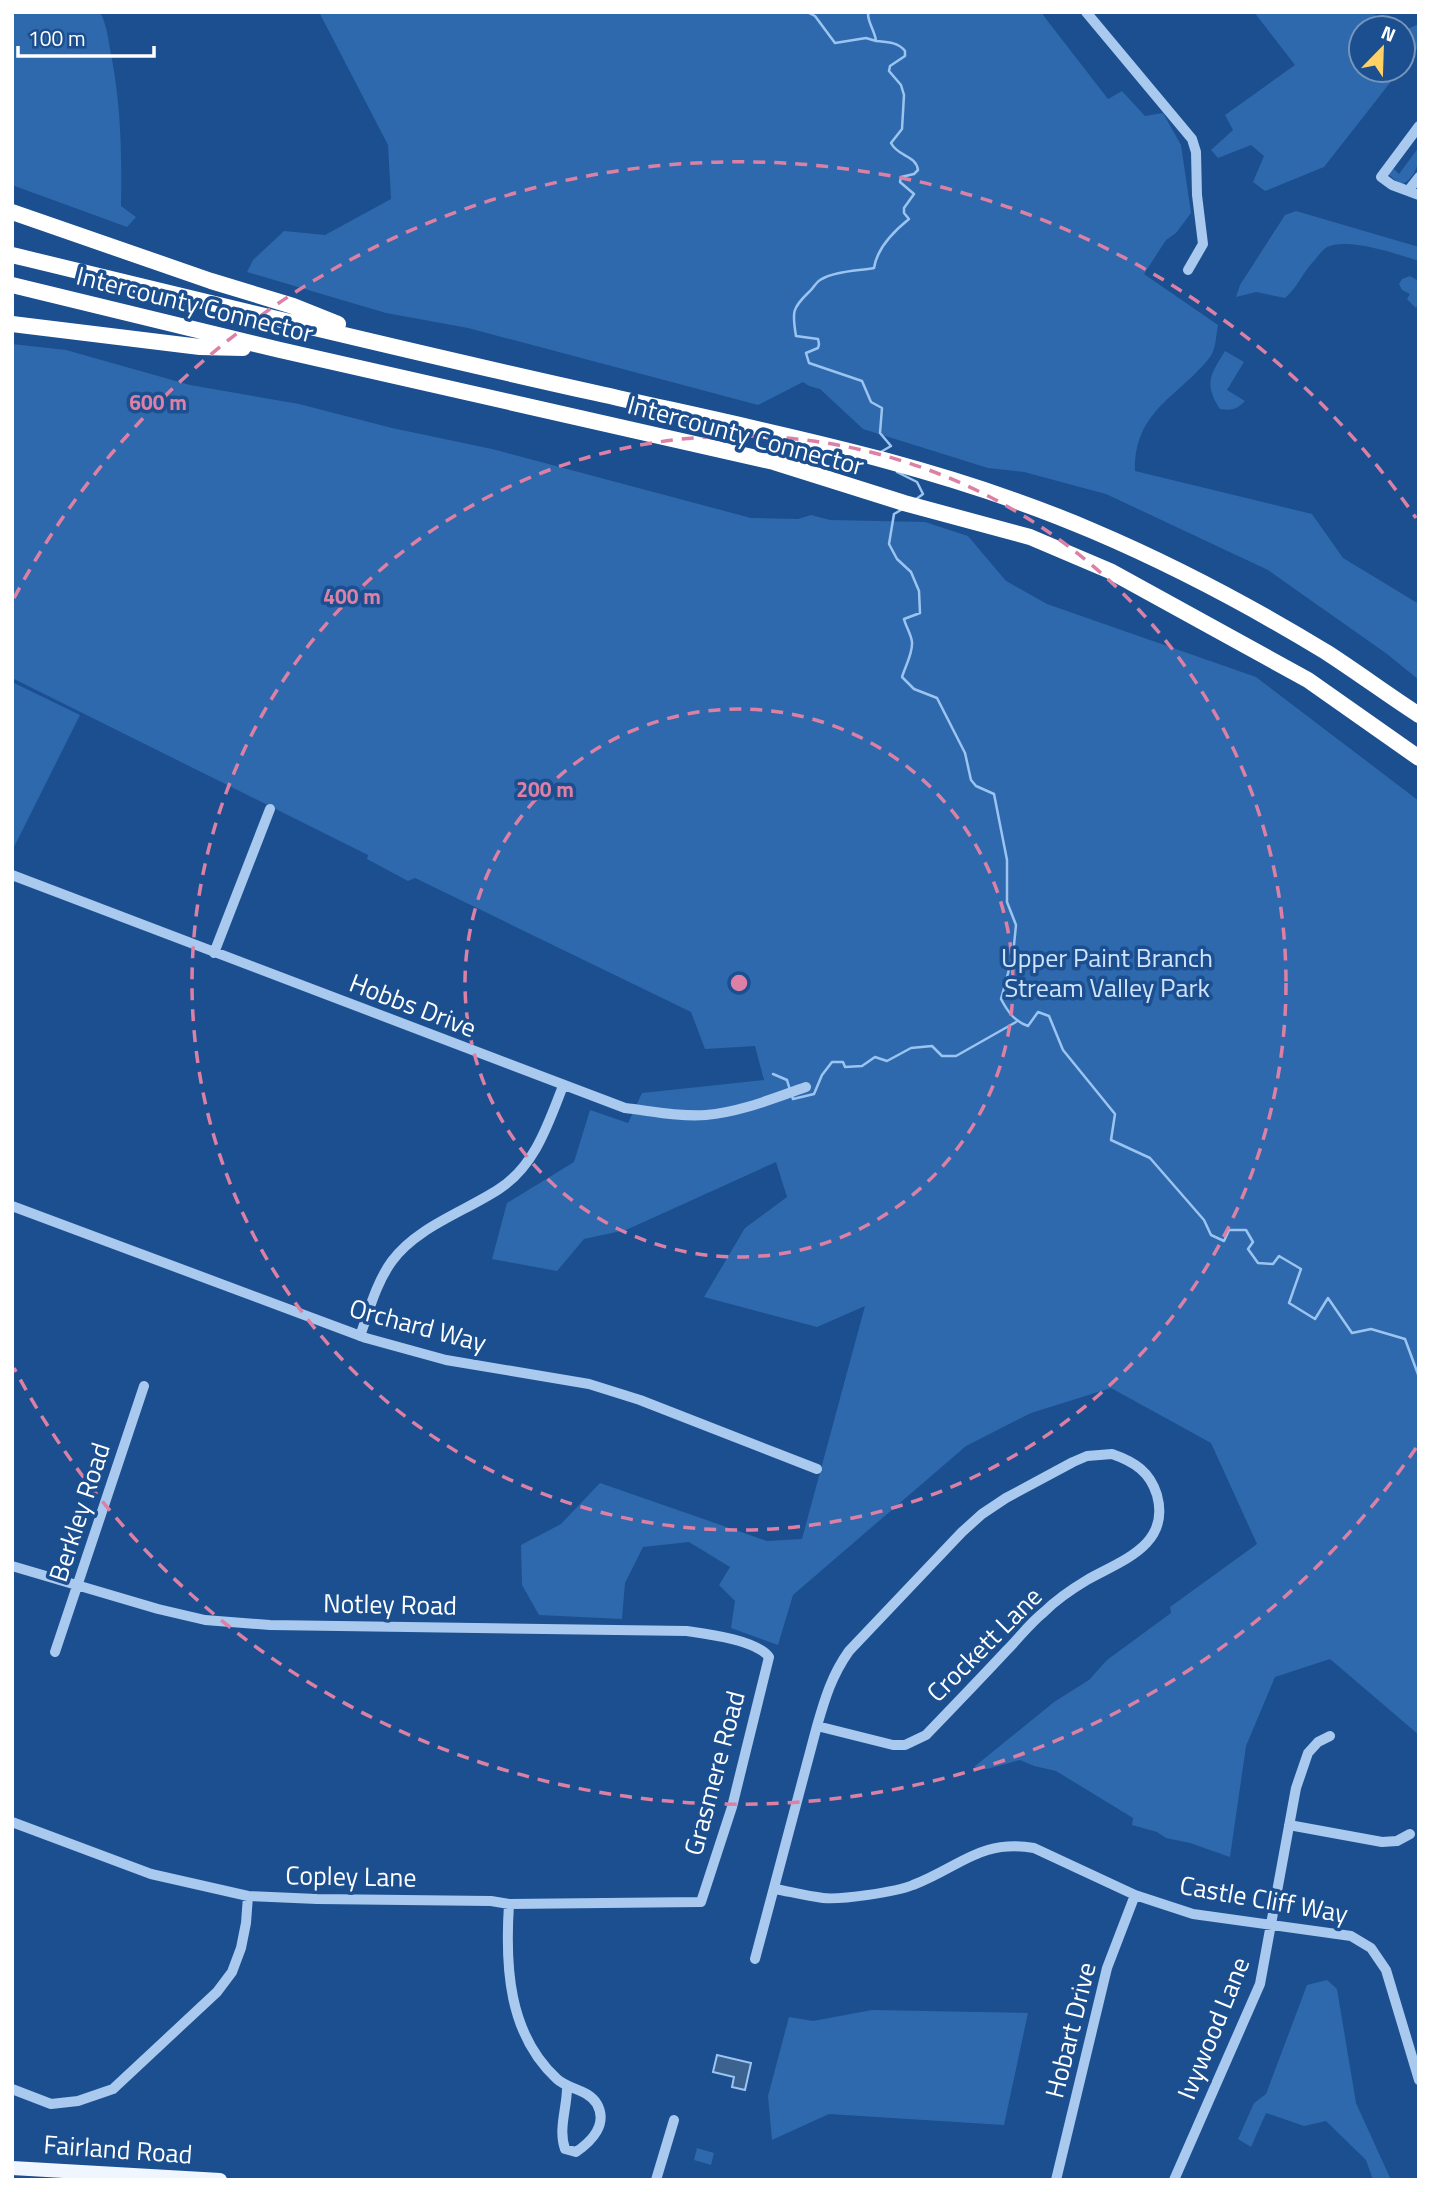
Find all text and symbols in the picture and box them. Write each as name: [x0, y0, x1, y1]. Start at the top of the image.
scale bar: [18, 14, 154, 58]
north arrow: [1347, 14, 1417, 84]
text: N: [1377, 17, 1401, 49]
text: 100 m: [28, 22, 85, 54]
street label: Intercounty Connector: [72, 256, 318, 352]
street label: Intercounty Connector: [624, 385, 868, 485]
text: 600 m: [129, 386, 187, 418]
text: 400 m: [323, 580, 381, 612]
text: 200 m: [516, 773, 574, 805]
park label: Upper Paint Branch Stream Valley Park: [1001, 938, 1213, 1007]
street label: Hobbs Drive: [344, 963, 482, 1047]
centre of rings: [727, 971, 751, 995]
street label: Orchard Way: [345, 1288, 491, 1362]
street label: Berkley Road: [38, 1437, 120, 1587]
street label: Crockett Lane: [917, 1577, 1051, 1711]
street label: Notley Road: [323, 1583, 457, 1625]
street label: Grasmere Road: [673, 1686, 755, 1860]
street label: Copley Lane: [285, 1855, 417, 1897]
street label: Castle Cliff Way: [1177, 1865, 1351, 1933]
street label: Ivywood Lane: [1167, 1951, 1259, 2105]
street label: Hobart Drive: [1034, 1958, 1106, 2102]
street label: Fairland Road: [42, 2124, 194, 2174]

